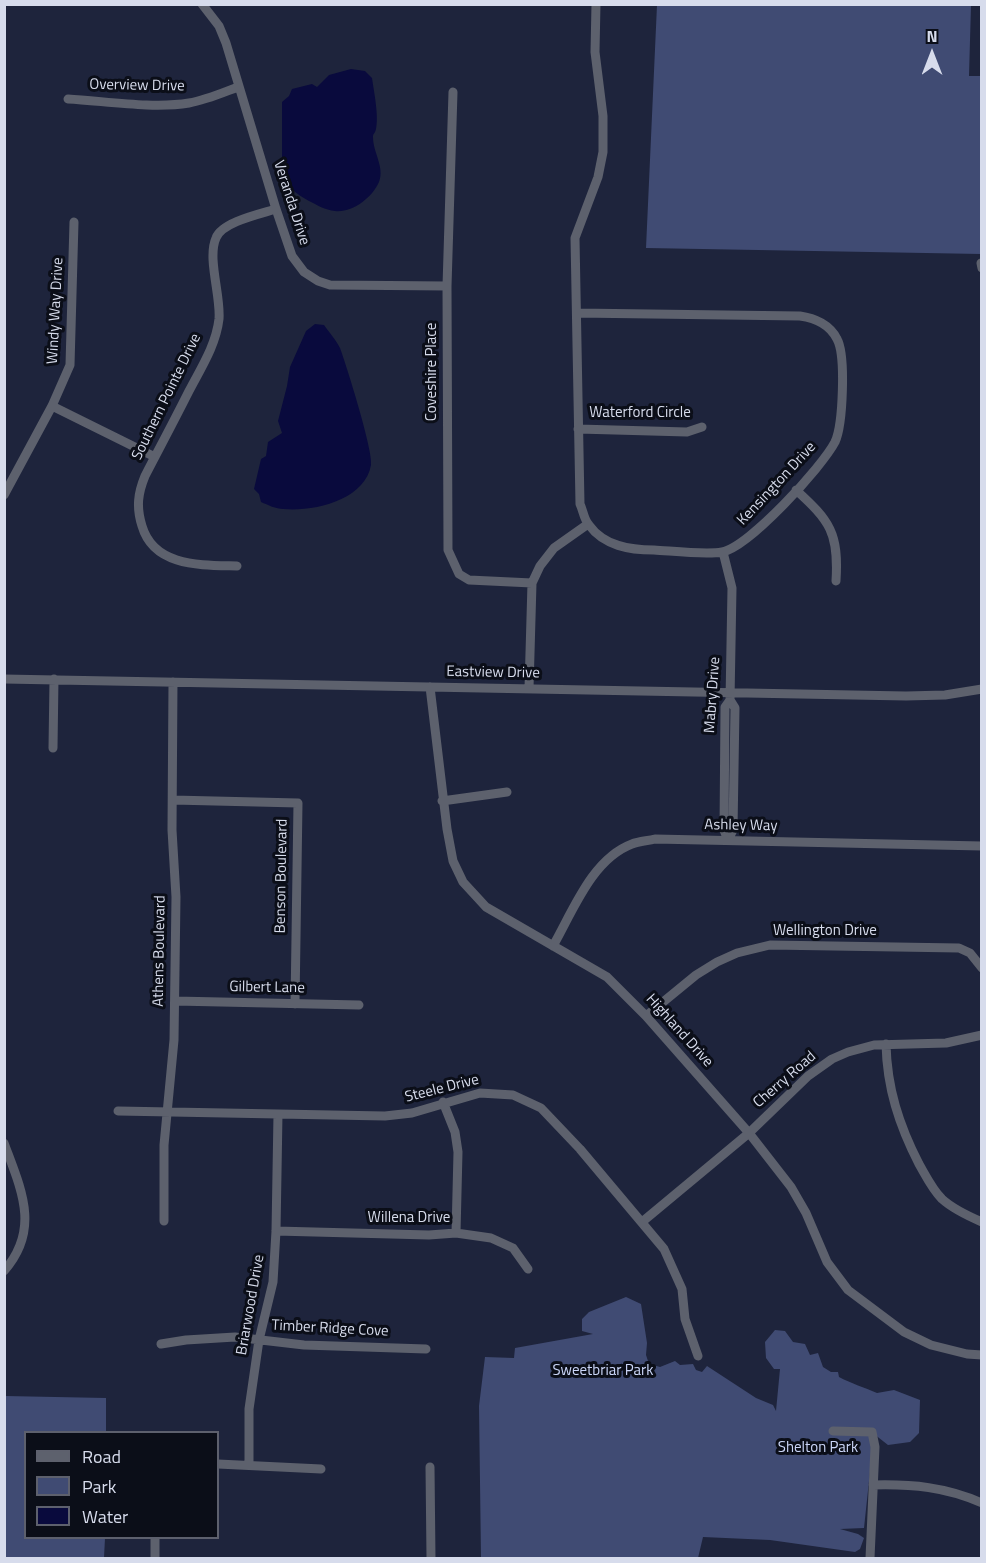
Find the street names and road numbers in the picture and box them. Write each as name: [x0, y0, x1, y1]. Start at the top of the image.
street label: Overview Drive: [89, 76, 185, 96]
street label: Veranda Drive: [269, 158, 313, 248]
street label: Windy Way Drive: [44, 257, 68, 365]
street label: Coveshire Place: [423, 323, 441, 421]
street label: Southern Pointe Drive: [129, 331, 205, 463]
street label: Waterford Circle: [589, 404, 691, 422]
street label: Kensington Drive: [734, 439, 820, 529]
street label: Mabry Drive: [701, 656, 725, 734]
street label: Eastview Drive: [446, 663, 540, 683]
street label: Ashley Way: [704, 816, 778, 836]
street label: Benson Boulevard: [272, 818, 292, 934]
street label: Athens Boulevard: [150, 895, 170, 1007]
street label: Wellington Drive: [773, 922, 877, 940]
street label: Gilbert Lane: [229, 978, 305, 998]
street label: Highland Drive: [641, 991, 717, 1071]
street label: Cherry Road: [750, 1048, 820, 1112]
street label: Steele Drive: [403, 1071, 481, 1107]
street label: Willena Drive: [368, 1209, 450, 1227]
street label: Briarwood Drive: [233, 1253, 269, 1357]
street label: Timber Ridge Cove: [271, 1317, 389, 1341]

